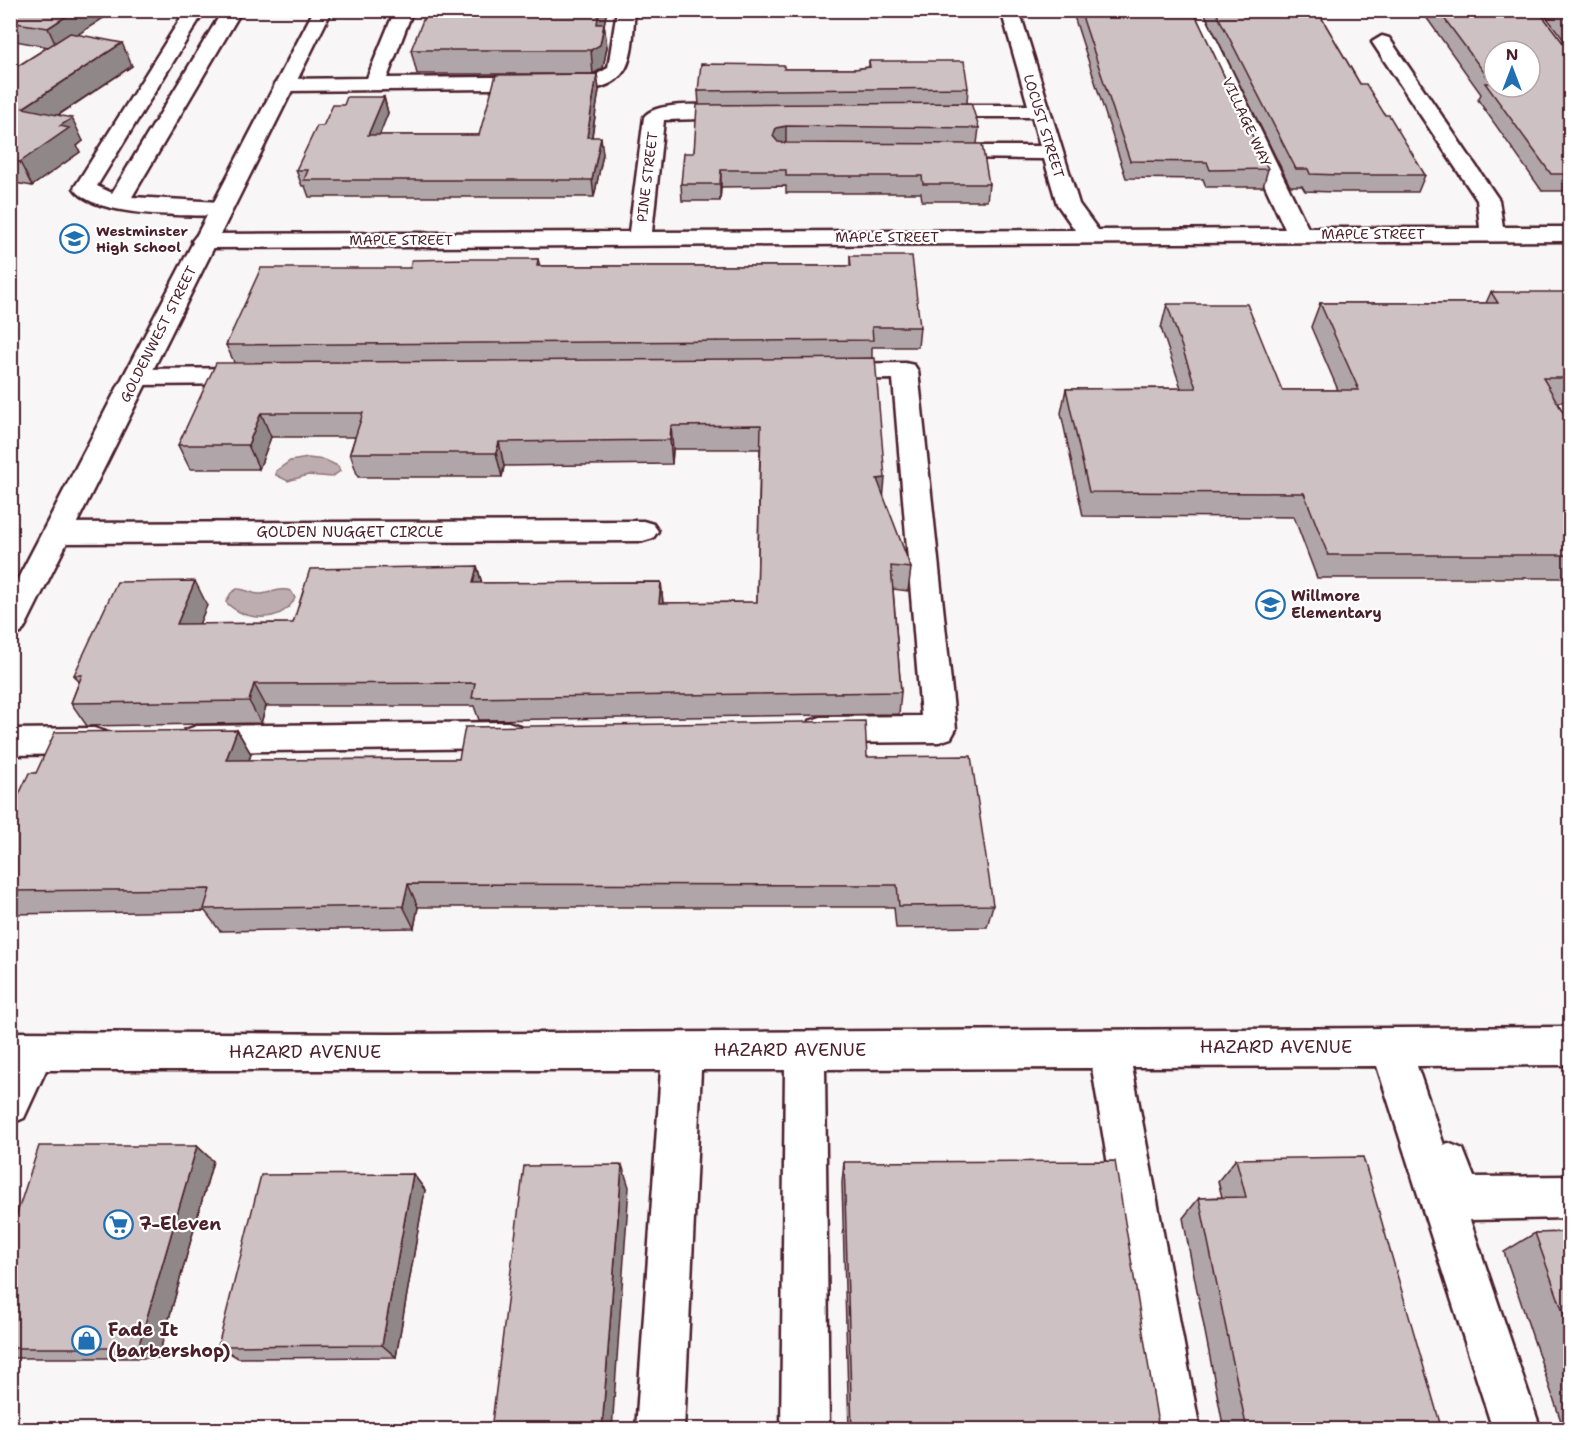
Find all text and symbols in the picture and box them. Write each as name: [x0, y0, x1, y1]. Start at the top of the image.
north arrow: [1482, 39, 1542, 99]
text: N: [1506, 44, 1518, 65]
street label: LOCUST STREET: [1020, 72, 1068, 180]
street label: VILLAGE WAY: [1218, 74, 1276, 170]
street label: PINE STREET: [633, 130, 662, 223]
place label: Westminster High School: [96, 222, 188, 256]
school or university icon: Westminster High School: [59, 223, 91, 255]
street label: MAPLE STREET: [1321, 225, 1425, 243]
street label: MAPLE STREET: [835, 228, 939, 246]
street label: MAPLE STREET: [349, 231, 453, 249]
street label: GOLDENWEST STREET: [116, 262, 200, 405]
street label: GOLDEN NUGGET CIRCLE: [256, 522, 444, 542]
place label: Willmore Elementary: [1291, 586, 1382, 623]
school or university icon: Willmore Elementary: [1254, 589, 1286, 621]
street label: HAZARD AVENUE: [1200, 1035, 1352, 1059]
street label: HAZARD AVENUE: [714, 1038, 866, 1062]
street label: HAZARD AVENUE: [229, 1040, 381, 1064]
supermarket icon: 7-Eleven: [102, 1208, 134, 1240]
place label: 7-Eleven: [139, 1212, 221, 1236]
place label: Fade It (barbershop): [108, 1318, 230, 1363]
shop icon: Fade It (barbershop): [71, 1324, 103, 1356]

